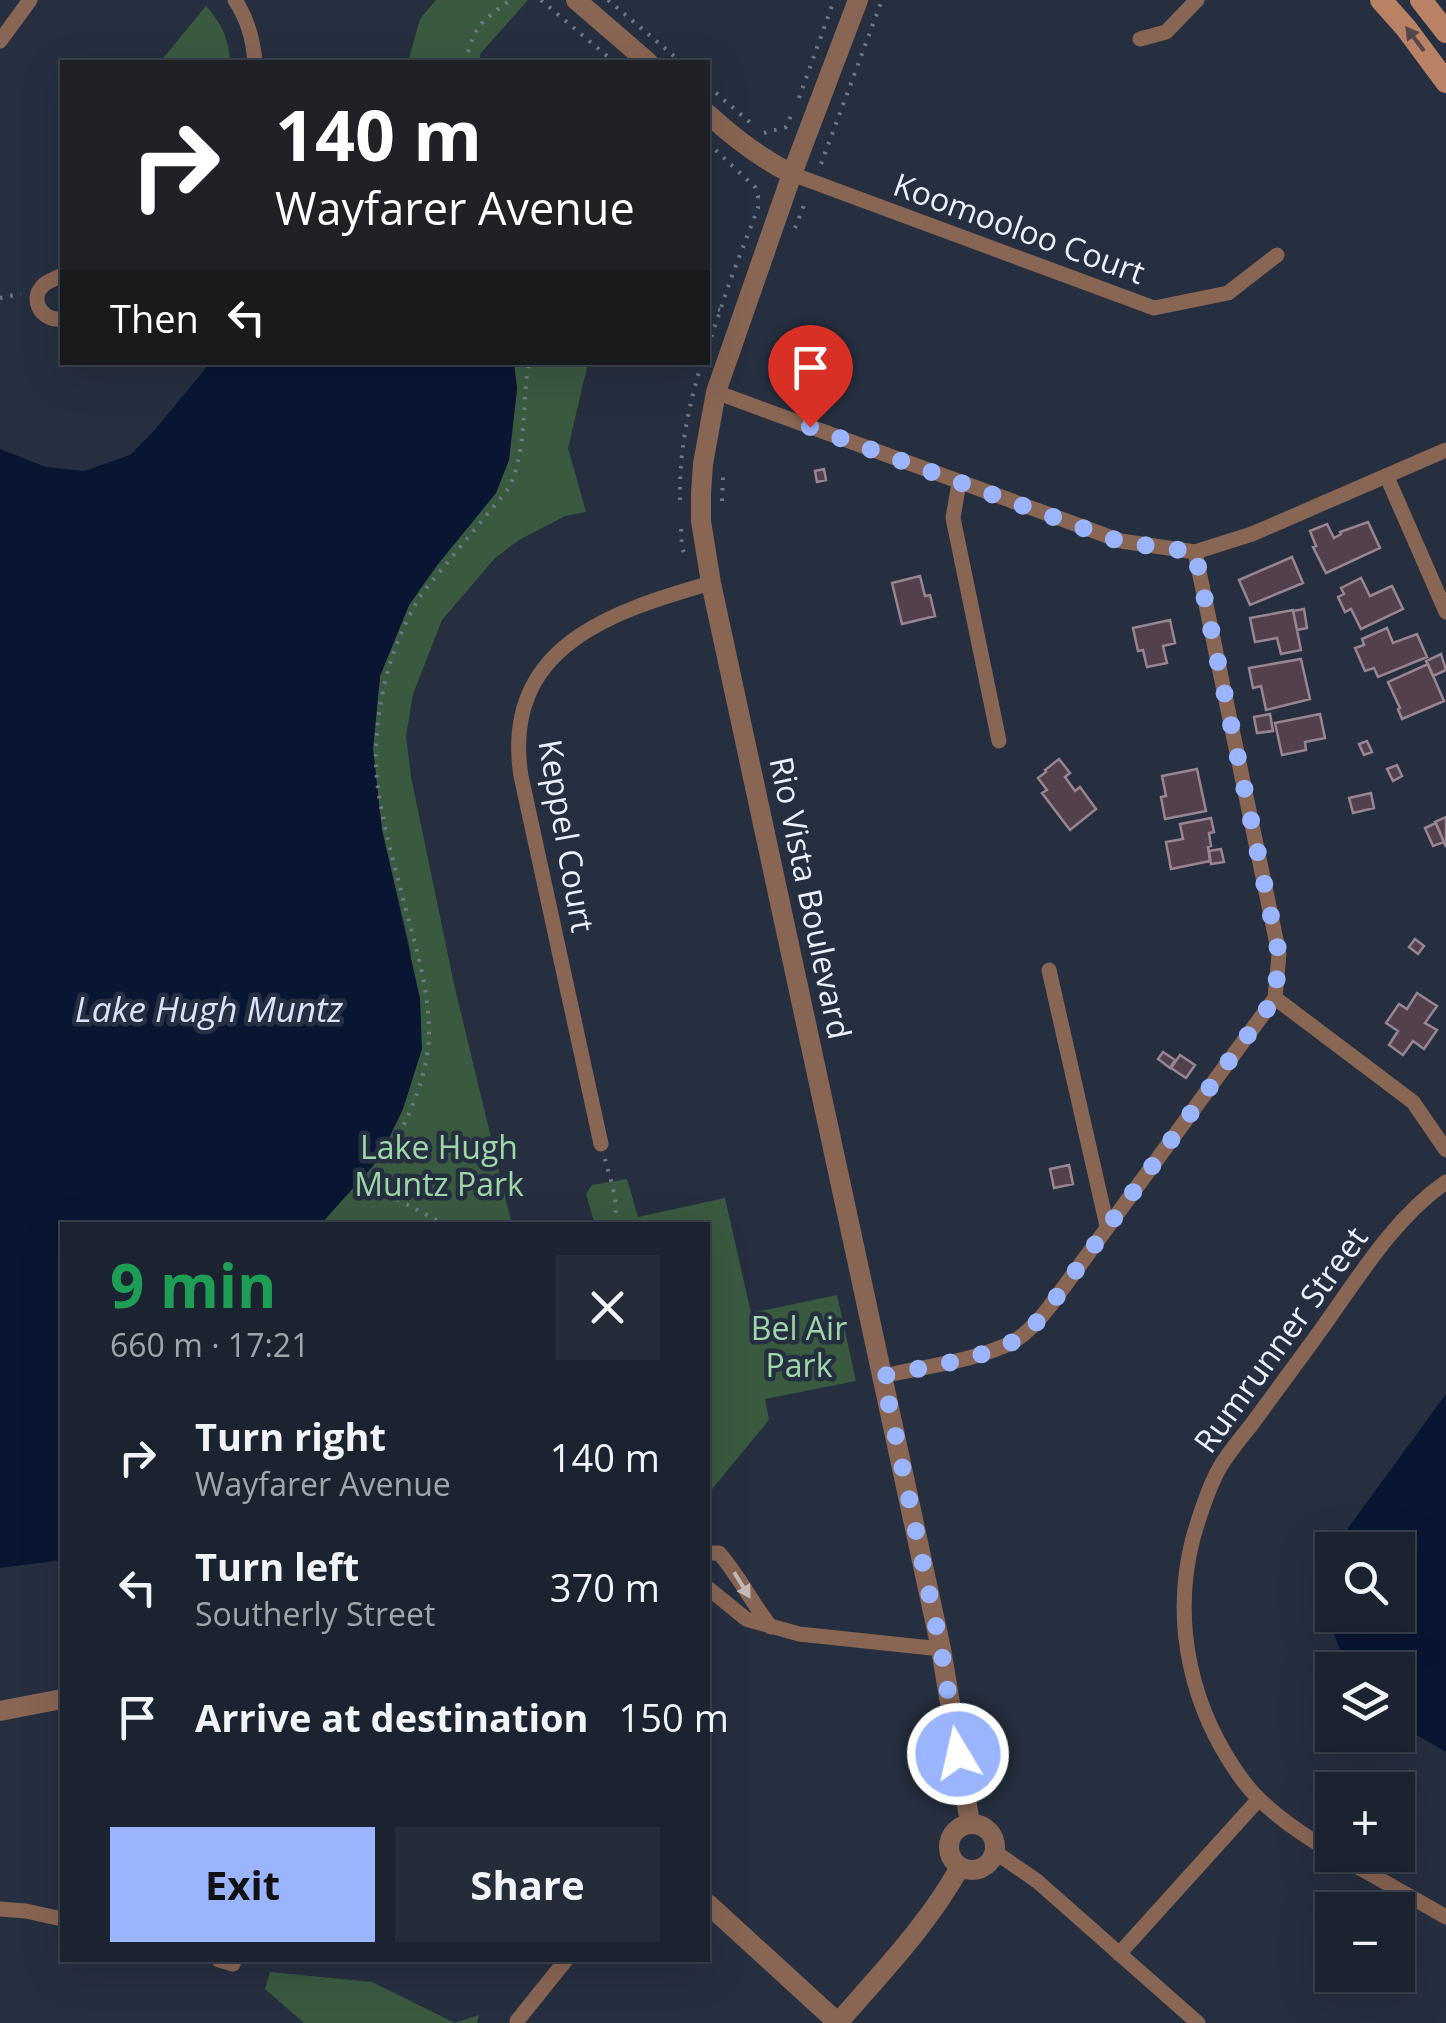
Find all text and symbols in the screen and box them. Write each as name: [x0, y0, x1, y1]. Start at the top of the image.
one-way arrow: [1405, 26, 1425, 52]
text: 140 m: [275, 86, 482, 182]
icon: right: [110, 100, 240, 230]
street label: Koomooloo Court: [888, 162, 1151, 293]
text: Wayfarer Avenue: [275, 177, 635, 238]
icon: left: [219, 290, 274, 345]
text: Then: [110, 292, 199, 344]
pin: [768, 325, 853, 428]
icon: arrive: [783, 340, 838, 395]
street label: Keppel Court: [529, 736, 606, 935]
street label: Rio Vista Boulevard: [761, 753, 862, 1043]
water label: Lake Hugh Muntz: [75, 985, 344, 1032]
park label: Lake Hugh Muntz Park: [354, 1125, 524, 1205]
street label: Rumrunner Street: [1183, 1217, 1376, 1461]
text: 9 min: [110, 1244, 277, 1326]
button: close: [555, 1255, 660, 1360]
park label: Bel Air Park: [751, 1306, 847, 1386]
text: 660 m · 17:21: [110, 1323, 309, 1366]
text: Turn right: [195, 1410, 386, 1462]
icon: right: [110, 1430, 165, 1485]
text: 140 m: [550, 1431, 660, 1483]
text: Wayfarer Avenue: [195, 1462, 451, 1505]
map controls: [1315, 1532, 1415, 1992]
button: search: [1315, 1532, 1415, 1632]
text: Turn left: [195, 1540, 359, 1592]
icon: left: [110, 1560, 165, 1615]
text: 370 m: [550, 1561, 660, 1613]
one-way arrow: [733, 1571, 750, 1599]
text: Southerly Street: [195, 1592, 435, 1635]
button: layers: [1315, 1652, 1415, 1752]
icon: arrive: [110, 1690, 165, 1745]
text: Arrive at destination: [195, 1691, 589, 1743]
text: 150 m: [619, 1691, 729, 1743]
position arrow: [906, 1702, 1010, 1806]
button: +: [1315, 1772, 1415, 1872]
button: Exit: [110, 1827, 375, 1942]
button: Share: [395, 1827, 660, 1942]
button: −: [1315, 1892, 1415, 1992]

